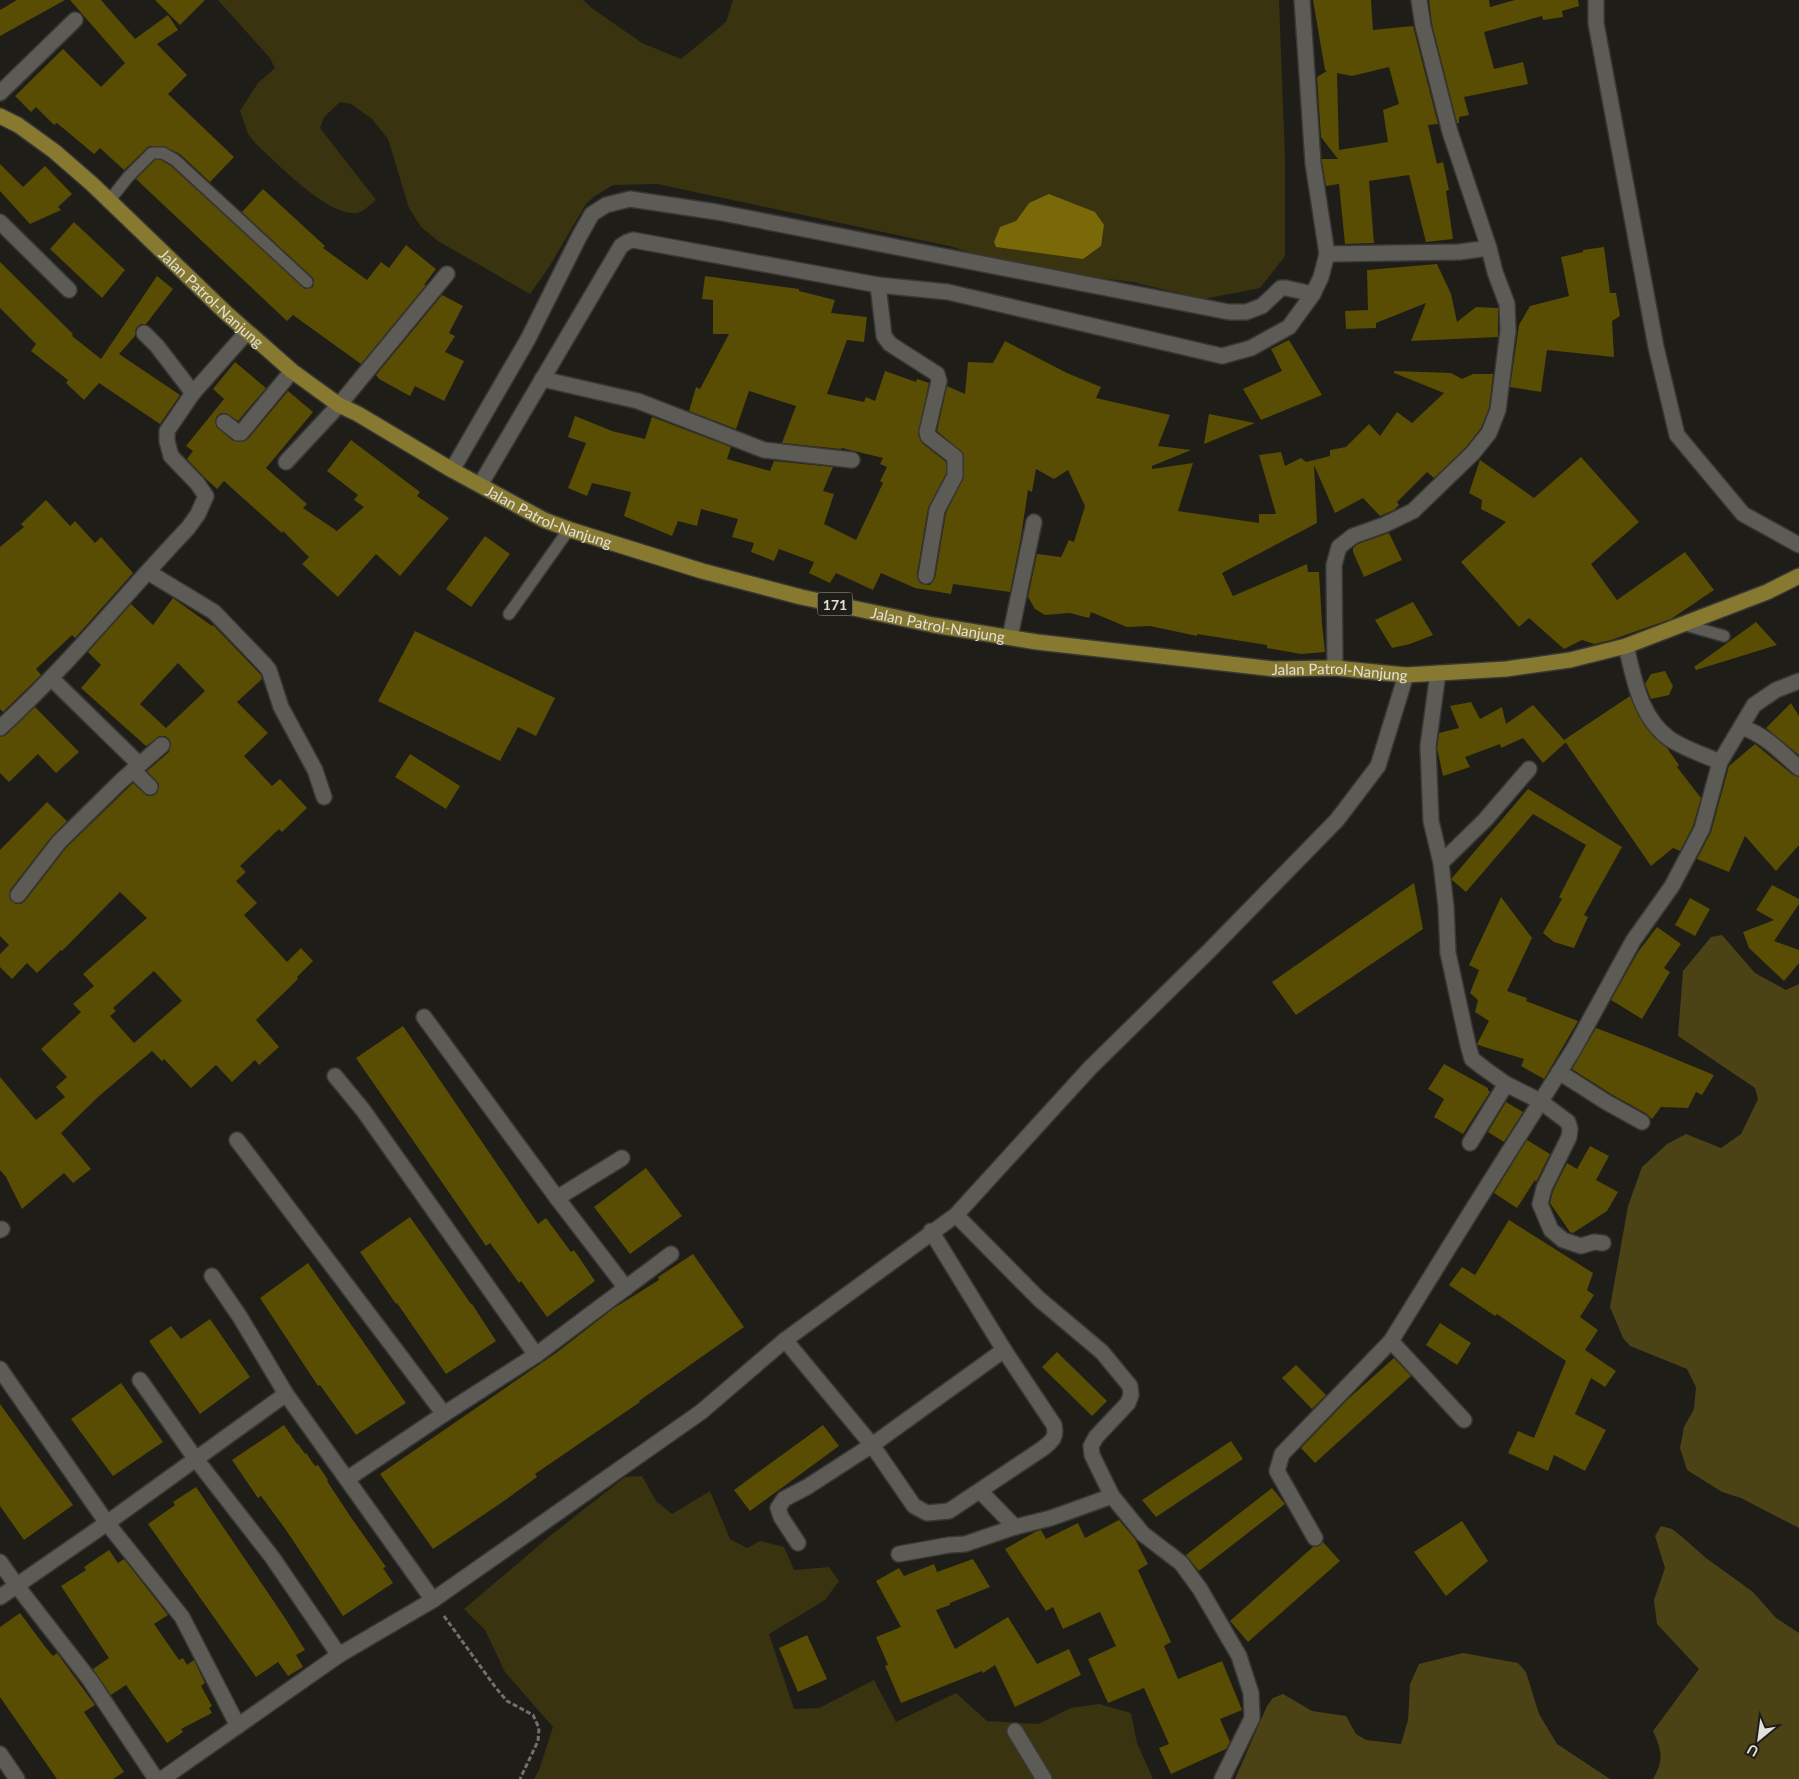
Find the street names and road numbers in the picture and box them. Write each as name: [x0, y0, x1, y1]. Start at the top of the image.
street label: Jalan Patrol-Nanjung: [156, 245, 268, 351]
street label: Jalan Patrol-Nanjung: [483, 481, 614, 551]
road number: 171: [818, 592, 852, 616]
street label: Jalan Patrol-Nanjung: [869, 603, 1007, 646]
street label: Jalan Patrol-Nanjung: [1272, 659, 1409, 684]

